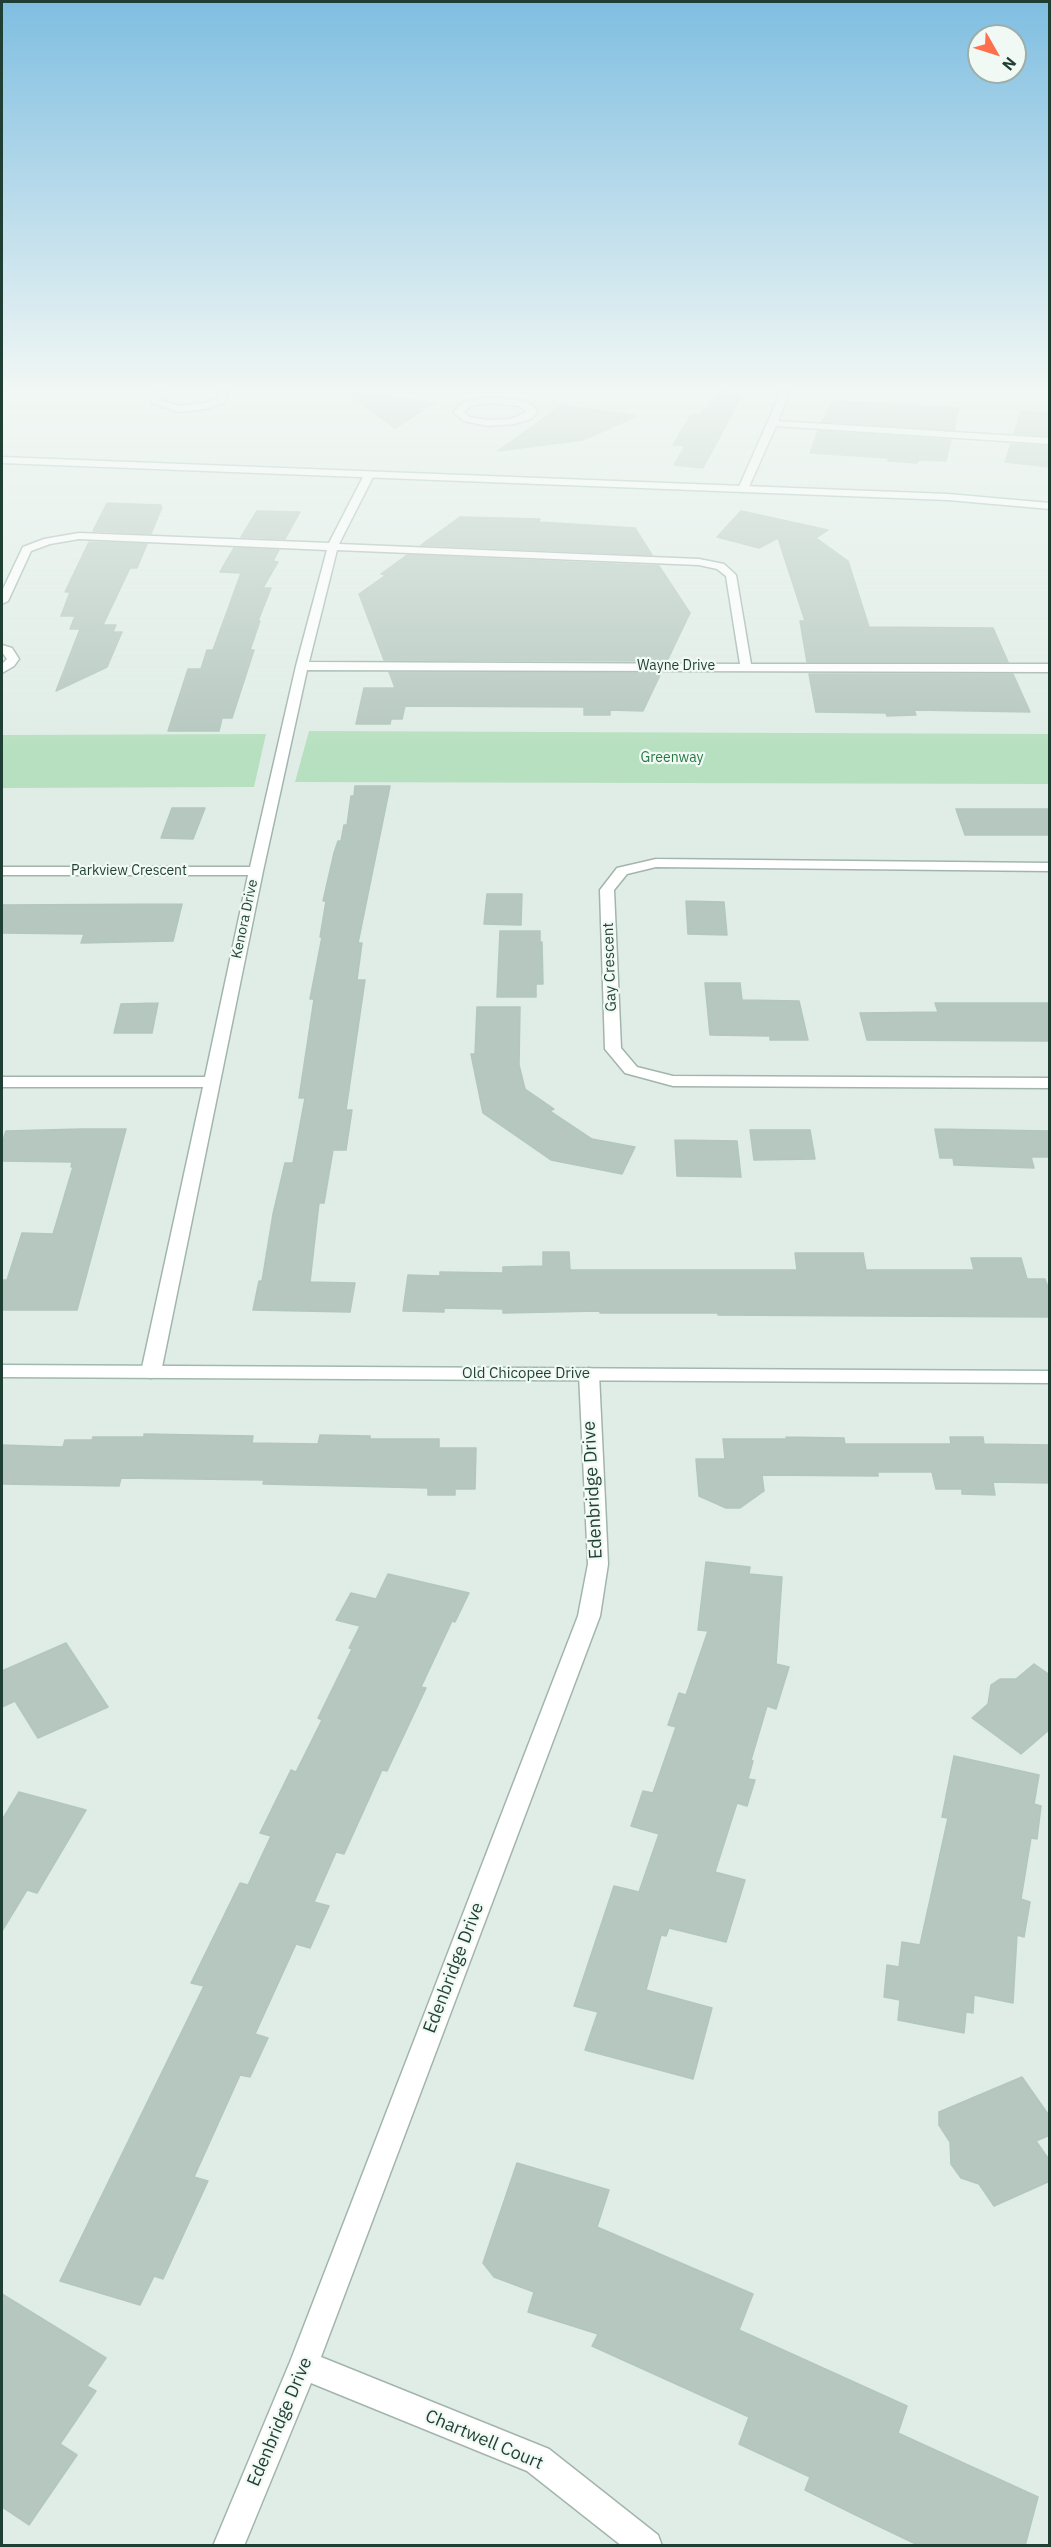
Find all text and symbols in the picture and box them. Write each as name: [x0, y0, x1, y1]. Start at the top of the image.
north arrow: [967, 24, 1027, 84]
text: N: [998, 53, 1021, 75]
street label: Wayne Drive: [637, 658, 715, 674]
park label: Greenway: [640, 750, 704, 766]
street label: Parkview Crescent: [71, 863, 187, 879]
street label: Kenora Drive: [228, 878, 262, 960]
street label: Gay Crescent: [599, 922, 621, 1012]
street label: Old Chicopee Drive: [462, 1365, 590, 1383]
street label: Edenbridge Drive: [579, 1420, 607, 1560]
street label: Edenbridge Drive: [419, 1900, 489, 2036]
street label: Edenbridge Drive: [243, 2354, 317, 2490]
street label: Chartwell Court: [422, 2405, 546, 2475]

